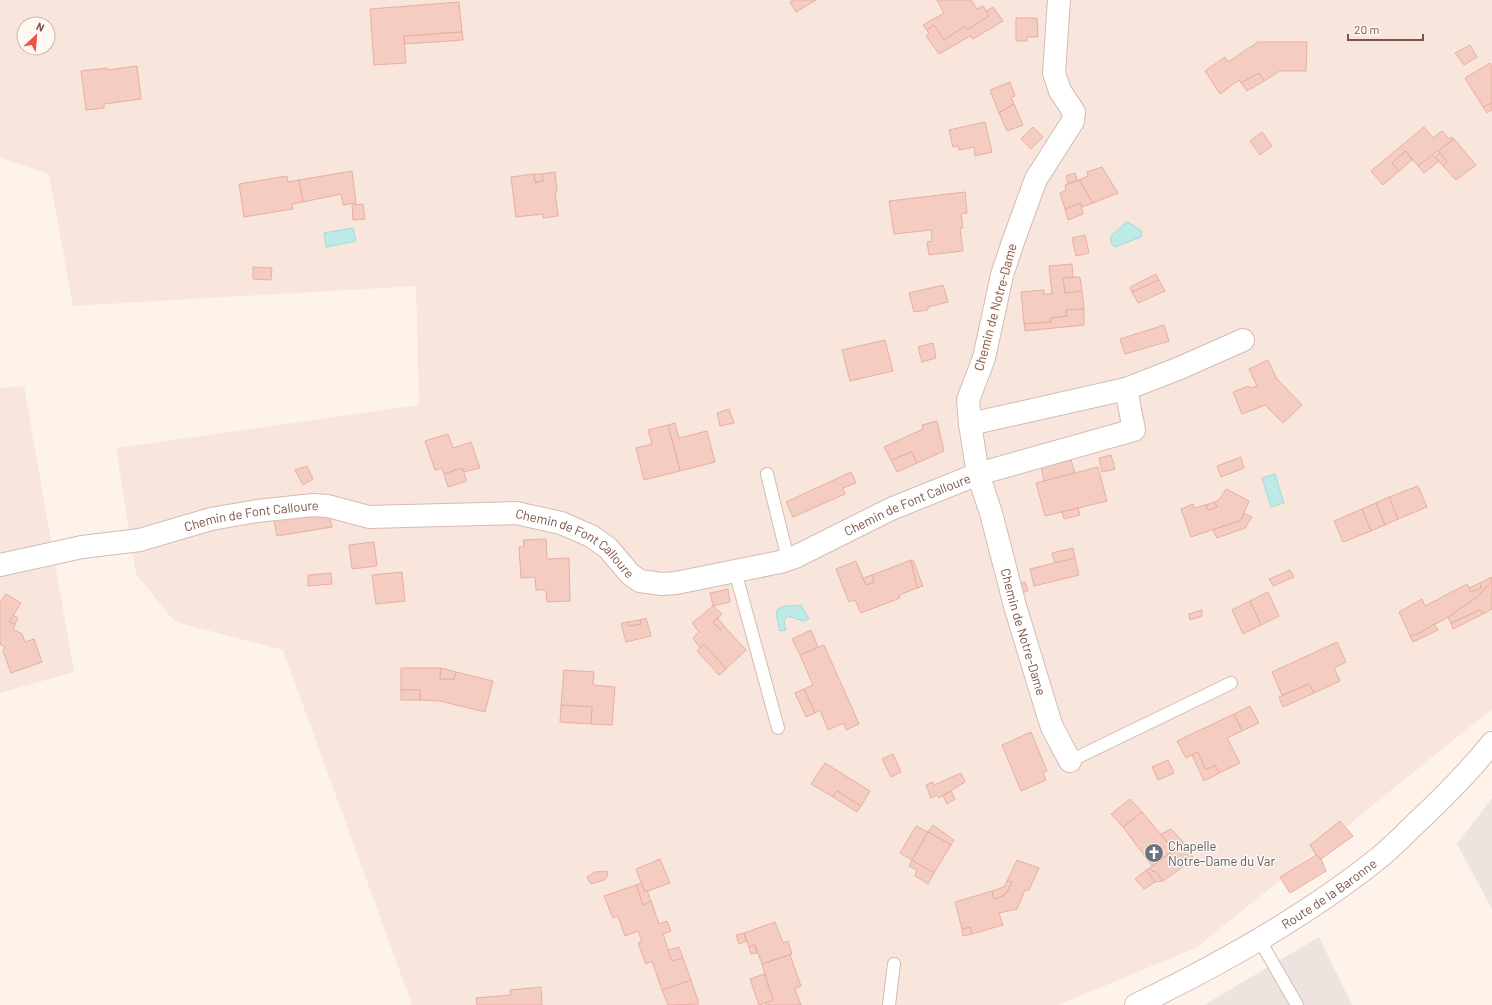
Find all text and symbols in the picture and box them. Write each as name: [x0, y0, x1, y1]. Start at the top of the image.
north arrow: [16, 16, 56, 56]
scale bar: [1348, 16, 1423, 42]
text: N: [34, 19, 47, 34]
text: 20 m: [1354, 22, 1380, 36]
street label: Chemin de Notre-Dame: [970, 241, 1020, 373]
street label: Chemin de Font Calloure: [841, 470, 973, 539]
street label: Chemin de Font Calloure: [182, 497, 319, 535]
street label: Chemin de Font Calloure: [514, 505, 638, 581]
street label: Chemin de Notre-Dame: [998, 567, 1050, 697]
place label: Chapelle Notre-Dame du Var: [1168, 838, 1275, 869]
church icon: Chapelle Notre-Dame du Var: [1143, 842, 1165, 864]
street label: Route de la Baronne: [1278, 855, 1380, 932]

